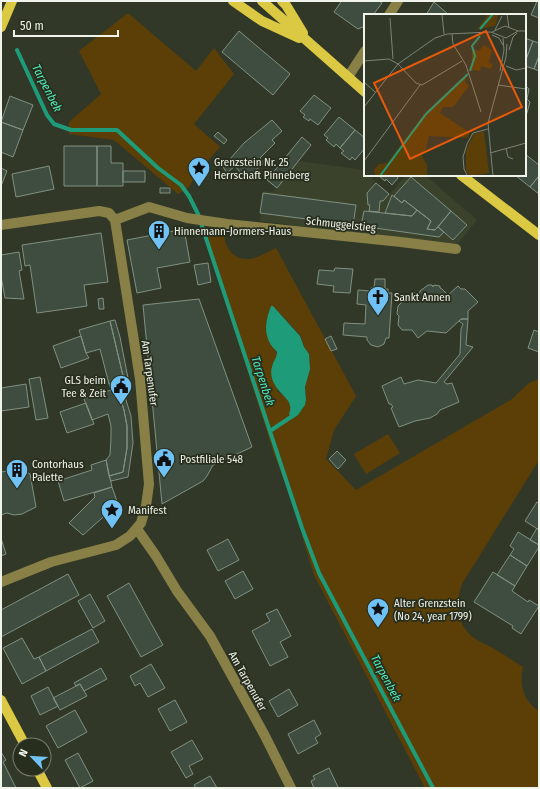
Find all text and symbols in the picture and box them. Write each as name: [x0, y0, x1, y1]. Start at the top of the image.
scale bar: [14, 12, 118, 38]
inset map: [364, 14, 526, 176]
text: 50 m: [20, 19, 44, 33]
water label: Tarpenbek: [29, 62, 65, 114]
place icon: Grenzstein Nr. 25 Herrschaft Pinneberg: [186, 155, 212, 188]
place label: Grenzstein Nr. 25 Herrschaft Pinneberg: [214, 156, 310, 182]
street label: Schmuggelstieg: [305, 214, 377, 235]
building icon: Hinnemann-Jormers-Haus: [146, 218, 172, 251]
place label: Hinnemann-Jormers-Haus: [174, 225, 292, 238]
church icon: Sankt Annen: [365, 284, 391, 317]
place label: Sankt Annen: [394, 291, 451, 304]
street label: Am Tarpenufer: [138, 340, 161, 407]
water label: Tarpenbek: [248, 354, 278, 408]
public building icon: GLS beim Tee & Zeit: [108, 373, 134, 406]
place label: GLS beim Tee & Zeit: [61, 374, 106, 400]
public building icon: Postfiliale 548: [151, 446, 177, 479]
place label: Postfiliale 548: [180, 453, 243, 466]
building icon: Contorhaus Palette: [4, 457, 30, 490]
place label: Contorhaus Palette: [32, 458, 84, 484]
place icon: Manifest: [99, 497, 125, 530]
place label: Manifest: [128, 504, 167, 517]
place icon: Alter Grenzstein (No 24, year 1799): [365, 596, 391, 629]
place label: Alter Grenzstein (No 24, year 1799): [394, 597, 472, 623]
street label: Am Tarpenufer: [226, 649, 269, 713]
water label: Tarpenbek: [368, 652, 404, 704]
north arrow: [12, 737, 52, 777]
text: N: [16, 747, 31, 759]

